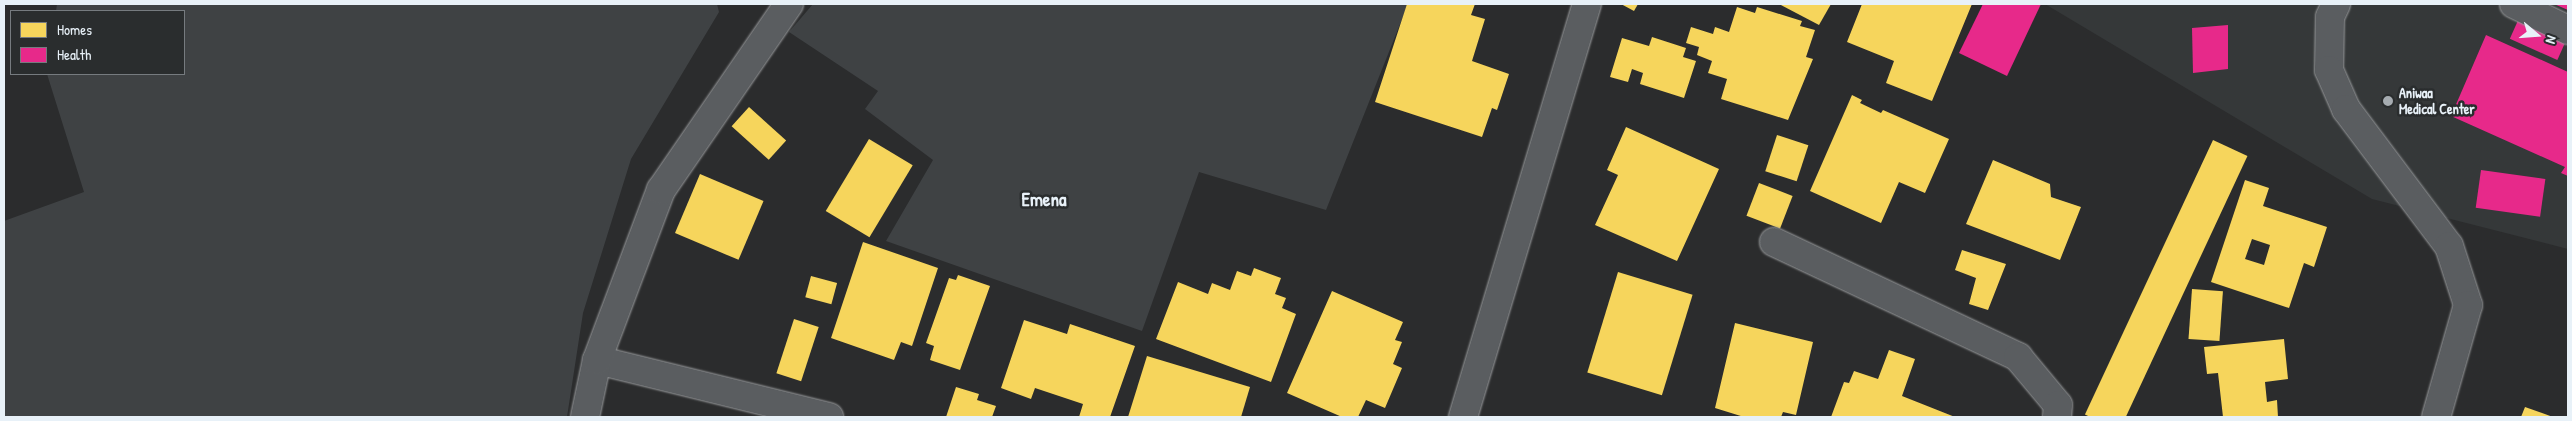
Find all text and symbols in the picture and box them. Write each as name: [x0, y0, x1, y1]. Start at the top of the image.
legend: [10, 10, 185, 75]
north arrow: [2512, 10, 2562, 60]
text: Homes: [57, 19, 92, 40]
text: N: [2542, 33, 2562, 46]
text: Health: [57, 44, 91, 65]
place label: Aniwaa Medical Center: [2399, 85, 2475, 118]
marker: Aniwaa Medical Center: [2381, 94, 2395, 108]
district label: Emena: [1022, 189, 1066, 211]

